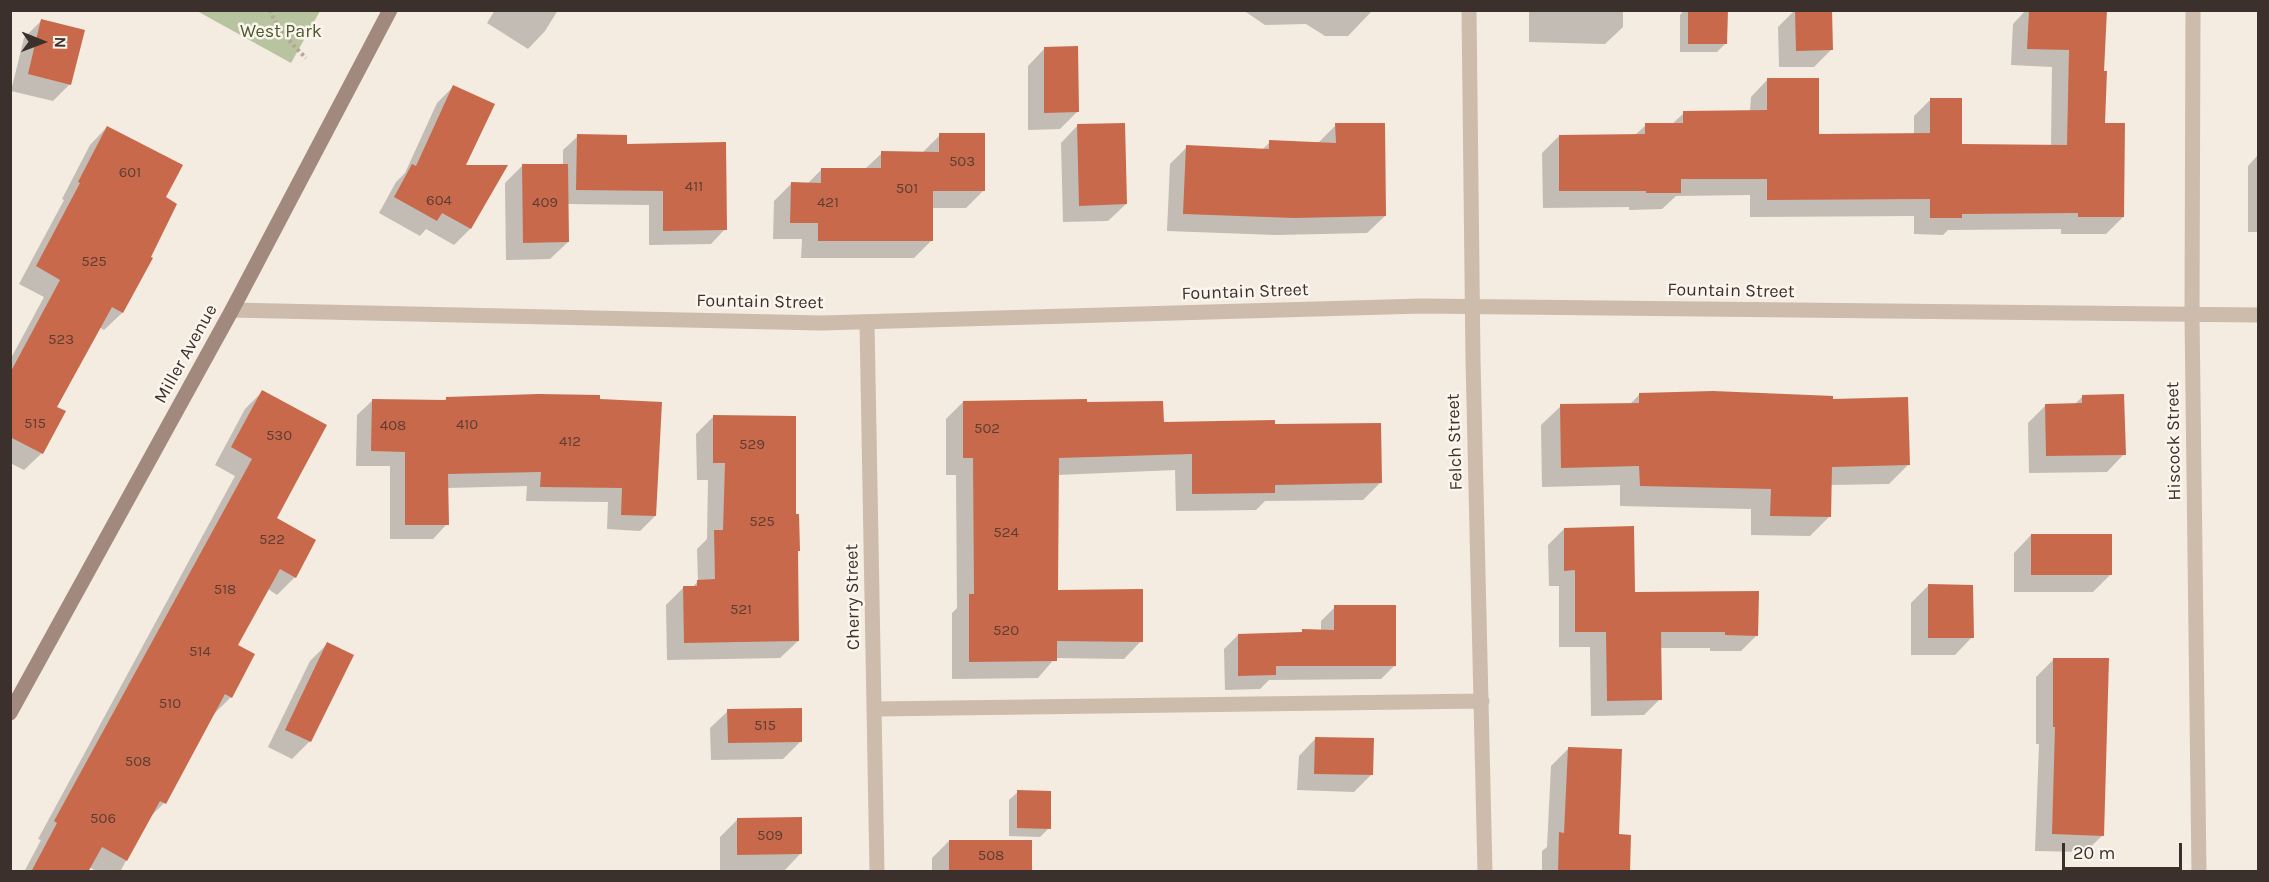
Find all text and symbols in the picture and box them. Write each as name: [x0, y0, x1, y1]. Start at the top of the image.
north arrow: [12, 12, 72, 72]
park label: West Park: [240, 21, 322, 43]
text: N: [51, 36, 70, 48]
house number: 503: [949, 153, 975, 171]
house number: 601: [119, 164, 141, 182]
house number: 411: [685, 178, 703, 196]
house number: 501: [896, 180, 918, 198]
house number: 604: [426, 192, 452, 210]
house number: 409: [532, 194, 558, 212]
house number: 421: [817, 194, 839, 212]
house number: 525: [81, 253, 107, 271]
street label: Fountain Street: [1181, 279, 1309, 305]
street label: Fountain Street: [1667, 279, 1795, 303]
street label: Fountain Street: [696, 290, 824, 314]
street label: Miller Avenue: [150, 301, 222, 407]
house number: 523: [48, 331, 74, 349]
street label: Hiscock Street: [2162, 381, 2186, 501]
street label: Felch Street: [1443, 393, 1467, 491]
house number: 515: [24, 415, 46, 433]
house number: 410: [456, 416, 478, 434]
house number: 408: [380, 417, 406, 435]
house number: 502: [974, 420, 1000, 438]
house number: 530: [266, 427, 292, 445]
house number: 412: [559, 433, 581, 451]
house number: 529: [739, 436, 765, 454]
house number: 525: [749, 513, 775, 531]
house number: 524: [993, 524, 1019, 542]
house number: 522: [259, 531, 285, 549]
street label: Cherry Street: [841, 544, 865, 650]
house number: 518: [214, 581, 236, 599]
house number: 521: [730, 601, 752, 619]
house number: 520: [993, 622, 1019, 640]
house number: 514: [189, 643, 211, 661]
house number: 510: [159, 695, 181, 713]
house number: 515: [754, 717, 776, 735]
house number: 508: [125, 753, 151, 771]
house number: 506: [90, 810, 116, 828]
house number: 509: [757, 827, 783, 845]
scale bar: [2065, 831, 2185, 869]
text: 20 m: [2073, 842, 2115, 864]
house number: 508: [978, 847, 1004, 865]

